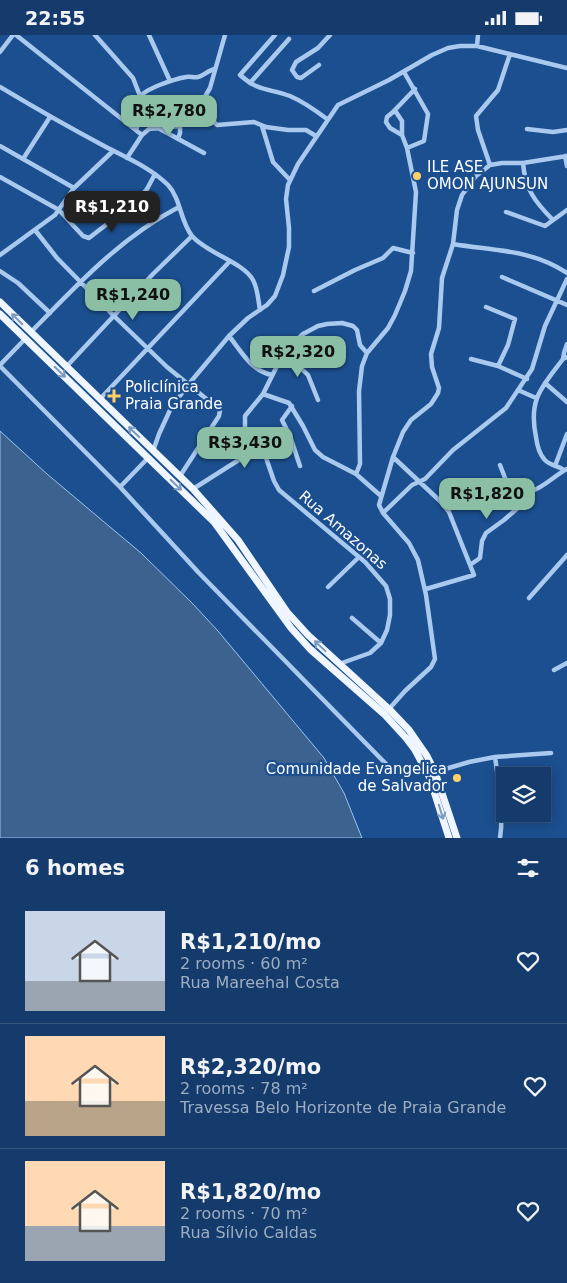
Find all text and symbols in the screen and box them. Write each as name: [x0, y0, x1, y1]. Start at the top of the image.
text: 22:55: [25, 7, 85, 29]
pin: R$2,780: [123, 94, 215, 137]
text: R$2,780: [132, 101, 206, 120]
place label: ILE ASE OMON AJUNSUN: [427, 158, 548, 193]
marker: ILE ASE OMON AJUNSUN: [411, 170, 423, 182]
pin: R$1,210: [66, 191, 158, 233]
text: R$1,210: [75, 197, 149, 216]
pin: R$1,240: [87, 279, 179, 321]
text: R$1,240: [96, 285, 170, 304]
one-way arrow: [11, 313, 23, 325]
pin: R$2,320: [252, 335, 344, 378]
text: R$2,320: [261, 342, 335, 361]
one-way arrow: [54, 366, 66, 378]
place label: Policlínica Praia Grande: [125, 378, 223, 413]
marker: Policlínica Praia Grande: [107, 389, 121, 403]
one-way arrow: [127, 426, 140, 438]
pin: R$3,430: [199, 427, 291, 469]
text: R$3,430: [208, 433, 282, 452]
pin: R$1,820: [441, 477, 533, 520]
one-way arrow: [170, 479, 183, 491]
text: R$1,820: [450, 484, 524, 503]
street label: Rua Amazonas: [295, 487, 391, 573]
one-way arrow: [314, 640, 327, 652]
place label: Comunidade Evangelica de Salvador: [266, 760, 448, 795]
map controls: [496, 767, 551, 822]
button: layers: [496, 767, 551, 822]
marker: Comunidade Evangelica de Salvador: [451, 772, 463, 784]
one-way arrow: [436, 803, 446, 819]
icon: filters: [514, 854, 542, 882]
text: 6 homes: [25, 856, 125, 880]
text: R$1,210/mo: [180, 930, 321, 954]
icon: home: [65, 931, 125, 991]
icon: heart: [514, 947, 542, 975]
text: 2 rooms · 60 m²: [180, 954, 308, 973]
text: Rua Mareehal Costa: [180, 973, 340, 992]
text: R$2,320/mo: [180, 1055, 321, 1079]
icon: home: [65, 1056, 125, 1116]
icon: heart: [521, 1072, 549, 1100]
text: 2 rooms · 78 m²: [180, 1079, 308, 1098]
text: Travessa Belo Horizonte de Praia Grande: [180, 1098, 506, 1117]
text: R$1,820/mo: [180, 1180, 321, 1204]
icon: home: [65, 1181, 125, 1241]
icon: heart: [514, 1197, 542, 1225]
text: 2 rooms · 70 m²: [180, 1204, 308, 1223]
text: Rua Sílvio Caldas: [180, 1223, 317, 1242]

